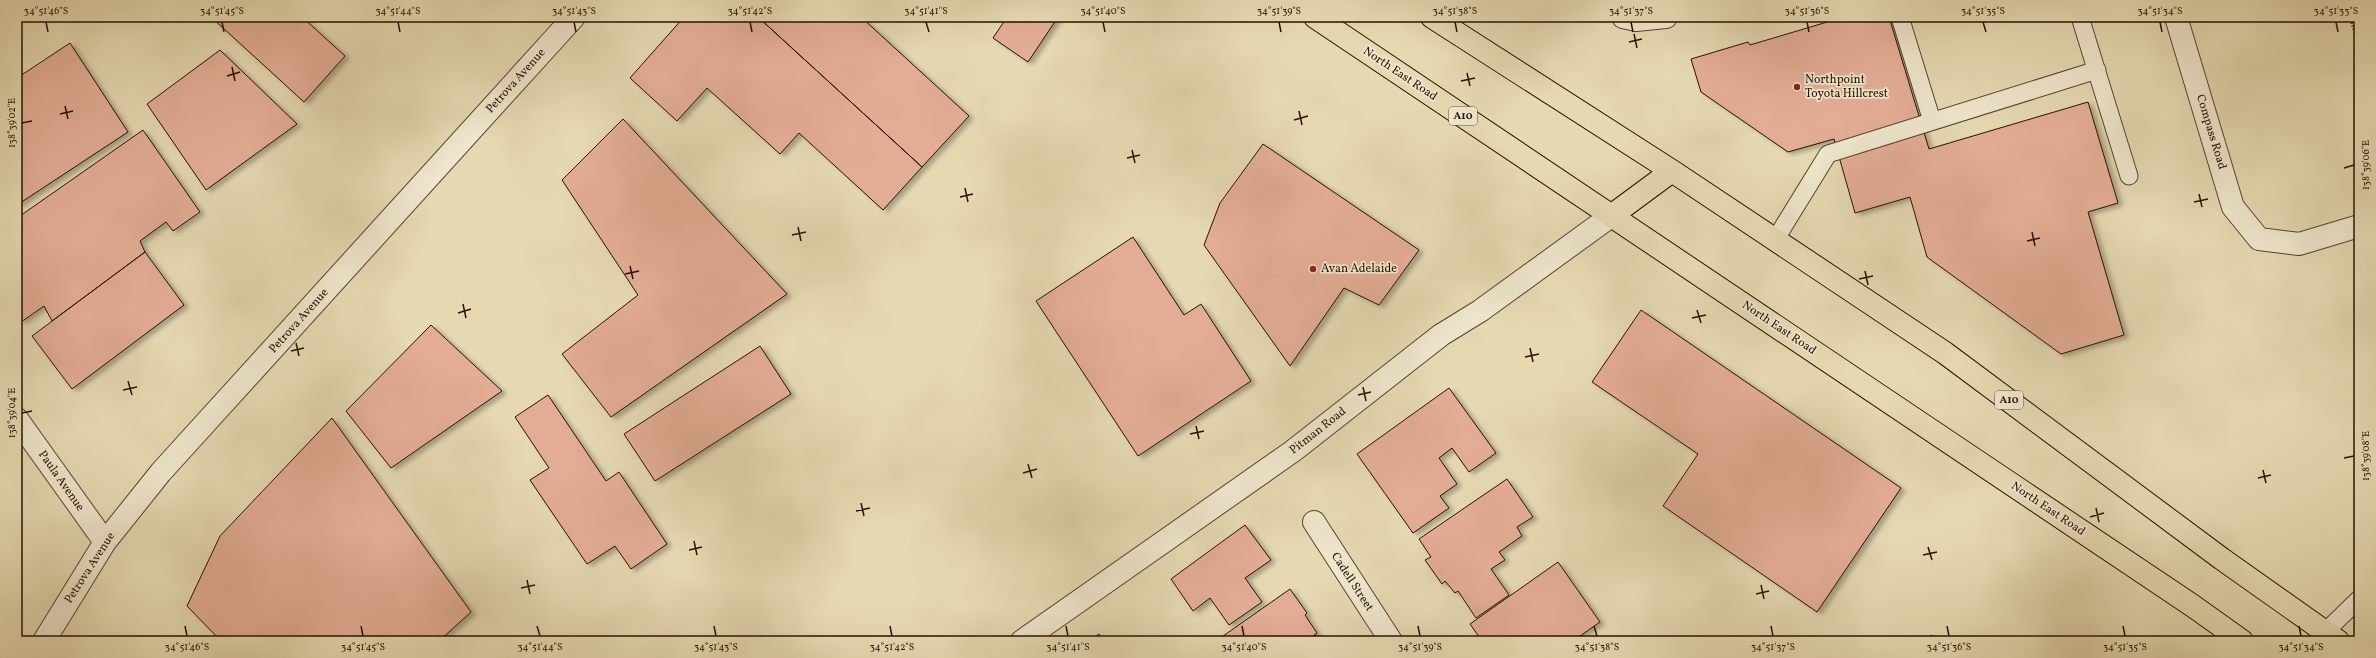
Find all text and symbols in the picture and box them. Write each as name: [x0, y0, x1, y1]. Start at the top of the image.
text: 34°51'46"S: [24, 4, 68, 18]
text: 34°51'45"S: [200, 4, 244, 18]
text: 34°51'44"S: [375, 4, 421, 18]
text: 34°51'43"S: [552, 4, 596, 18]
text: 34°51'42"S: [728, 4, 772, 18]
text: 34°51'41"S: [904, 4, 948, 18]
text: 34°51'40"S: [1080, 4, 1126, 18]
text: 34°51'39"S: [1257, 4, 1301, 18]
text: 34°51'38"S: [1433, 4, 1477, 18]
text: 34°51'37"S: [1609, 4, 1653, 18]
text: 34°51'36"S: [1785, 4, 1829, 18]
text: 34°51'35"S: [1961, 4, 2005, 18]
text: 34°51'34"S: [2137, 4, 2183, 18]
text: 34°51'33"S: [2314, 4, 2358, 18]
street label: North East Road: [1360, 43, 1440, 105]
street label: Petrova Avenue: [483, 45, 550, 117]
place label: Northpoint Toyota Hillcrest: [1805, 72, 1888, 102]
marker: Northpoint Toyota Hillcrest: [1792, 82, 1802, 92]
street label: Compass Road: [2192, 93, 2230, 172]
text: 138°39'02"E: [5, 98, 19, 148]
road number: A10: [1449, 107, 1477, 125]
text: 138°39'06"E: [2359, 140, 2373, 190]
place label: Avan Adelaide: [1321, 261, 1397, 277]
marker: Avan Adelaide: [1308, 264, 1318, 274]
street label: Petrova Avenue: [266, 285, 333, 357]
street label: North East Road: [1739, 297, 1819, 359]
text: 138°39'04"E: [5, 388, 19, 438]
road number: A10: [1995, 391, 2023, 409]
street label: Pitman Road: [1286, 404, 1350, 458]
text: 138°39'08"E: [2359, 431, 2373, 481]
street label: Paula Avenue: [34, 447, 88, 515]
street label: North East Road: [2008, 478, 2088, 540]
street label: Petrova Avenue: [61, 529, 119, 607]
street label: Cadell Street: [1327, 549, 1377, 615]
text: 34°51'46"S: [165, 640, 209, 654]
text: 34°51'45"S: [341, 640, 385, 654]
text: 34°51'44"S: [517, 640, 563, 654]
text: 34°51'43"S: [694, 640, 738, 654]
text: 34°51'42"S: [870, 640, 914, 654]
text: 34°51'41"S: [1046, 640, 1090, 654]
text: 34°51'40"S: [1221, 640, 1267, 654]
text: 34°51'39"S: [1398, 640, 1442, 654]
text: 34°51'38"S: [1575, 640, 1619, 654]
text: 34°51'37"S: [1751, 640, 1795, 654]
text: 34°51'36"S: [1927, 640, 1971, 654]
text: 34°51'35"S: [2103, 640, 2147, 654]
text: 34°51'34"S: [2278, 640, 2324, 654]

